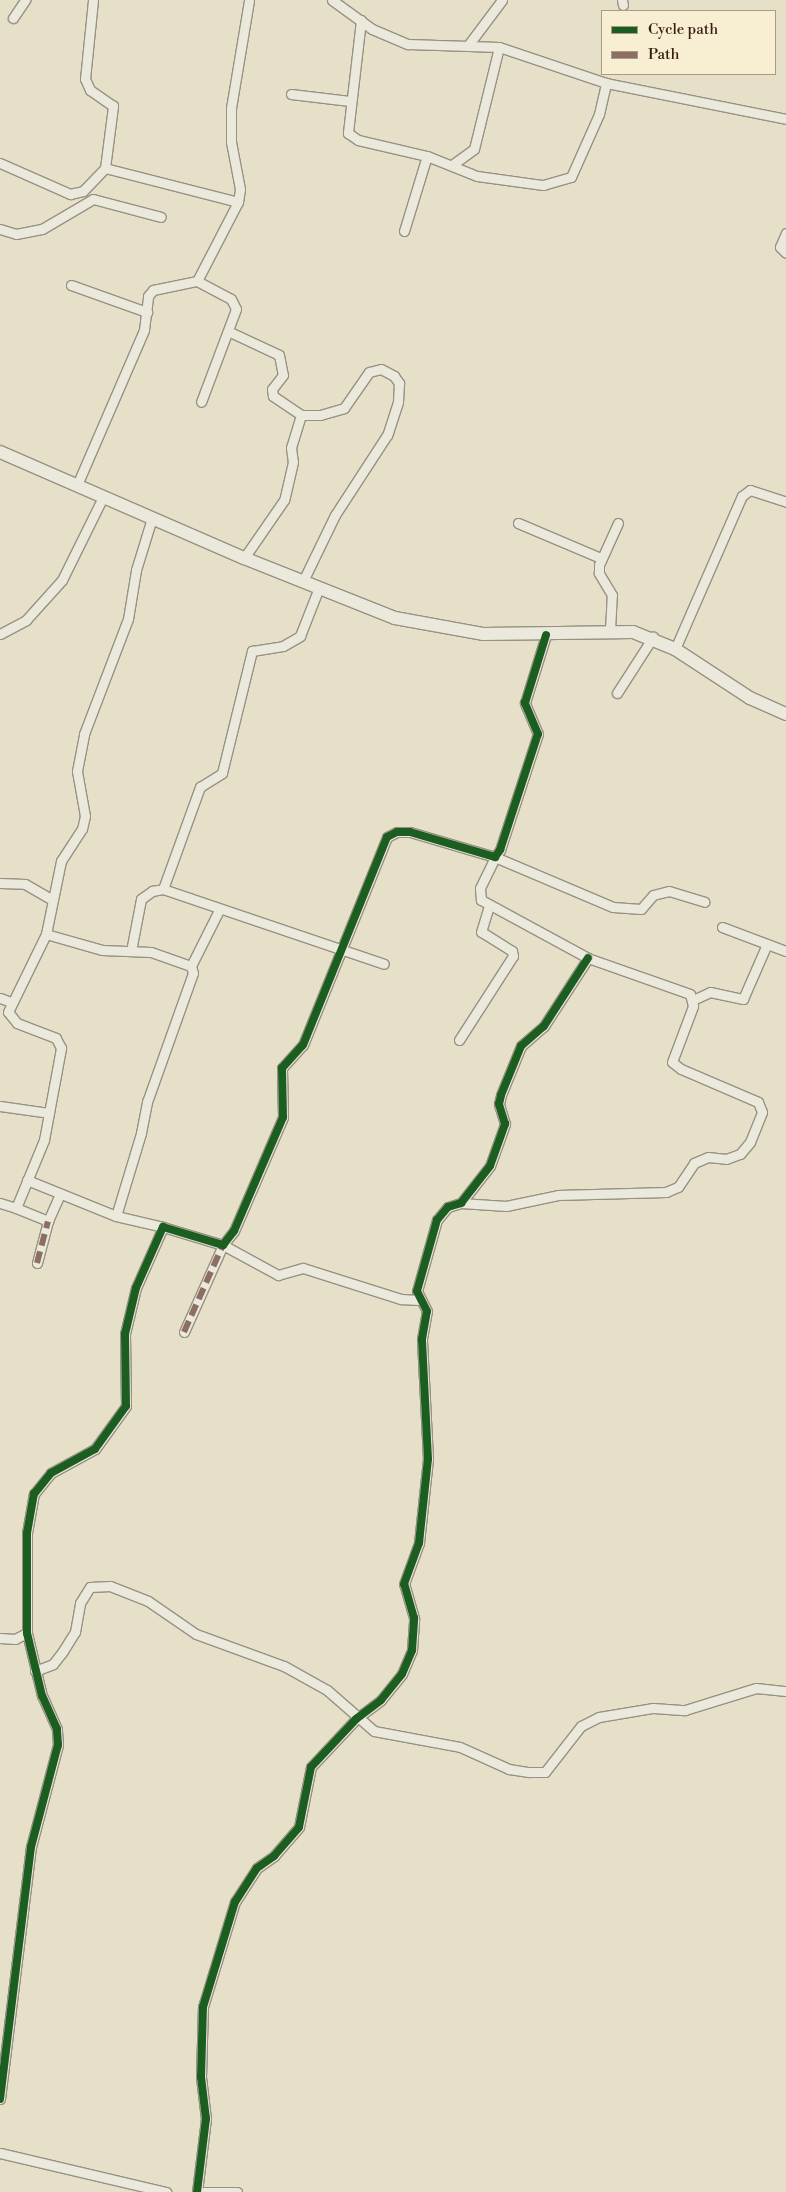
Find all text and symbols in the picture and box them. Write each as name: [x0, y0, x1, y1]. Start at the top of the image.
legend: [601, 10, 776, 75]
text: Cycle path: [648, 20, 718, 39]
text: Path: [648, 45, 680, 64]

